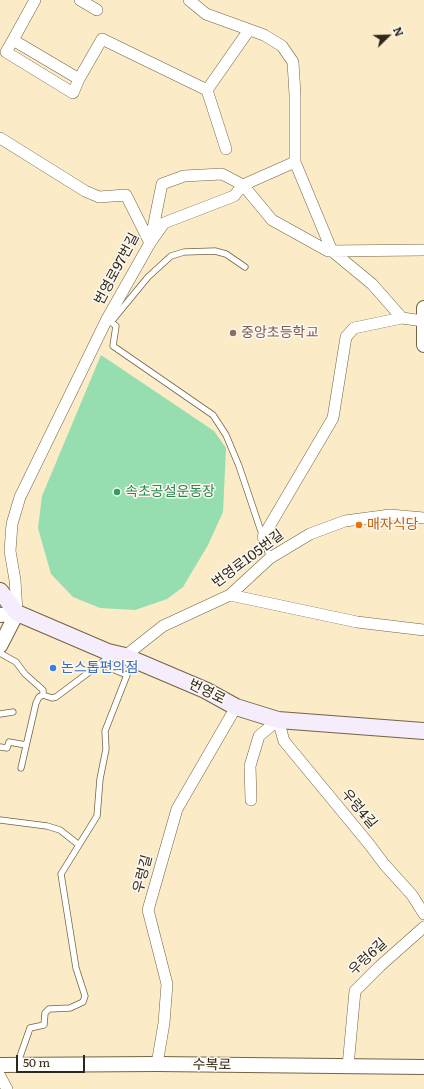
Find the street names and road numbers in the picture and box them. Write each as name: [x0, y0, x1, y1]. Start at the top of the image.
street label: 번영로97번길: [91, 230, 143, 308]
street label: 번영로105번길: [209, 527, 287, 591]
street label: 번영로: [186, 676, 228, 708]
street label: 우렁4길: [338, 786, 380, 832]
street label: 우렁길: [130, 853, 156, 895]
street label: 우렁6길: [345, 935, 391, 979]
street label: 수복로: [193, 1056, 231, 1074]

